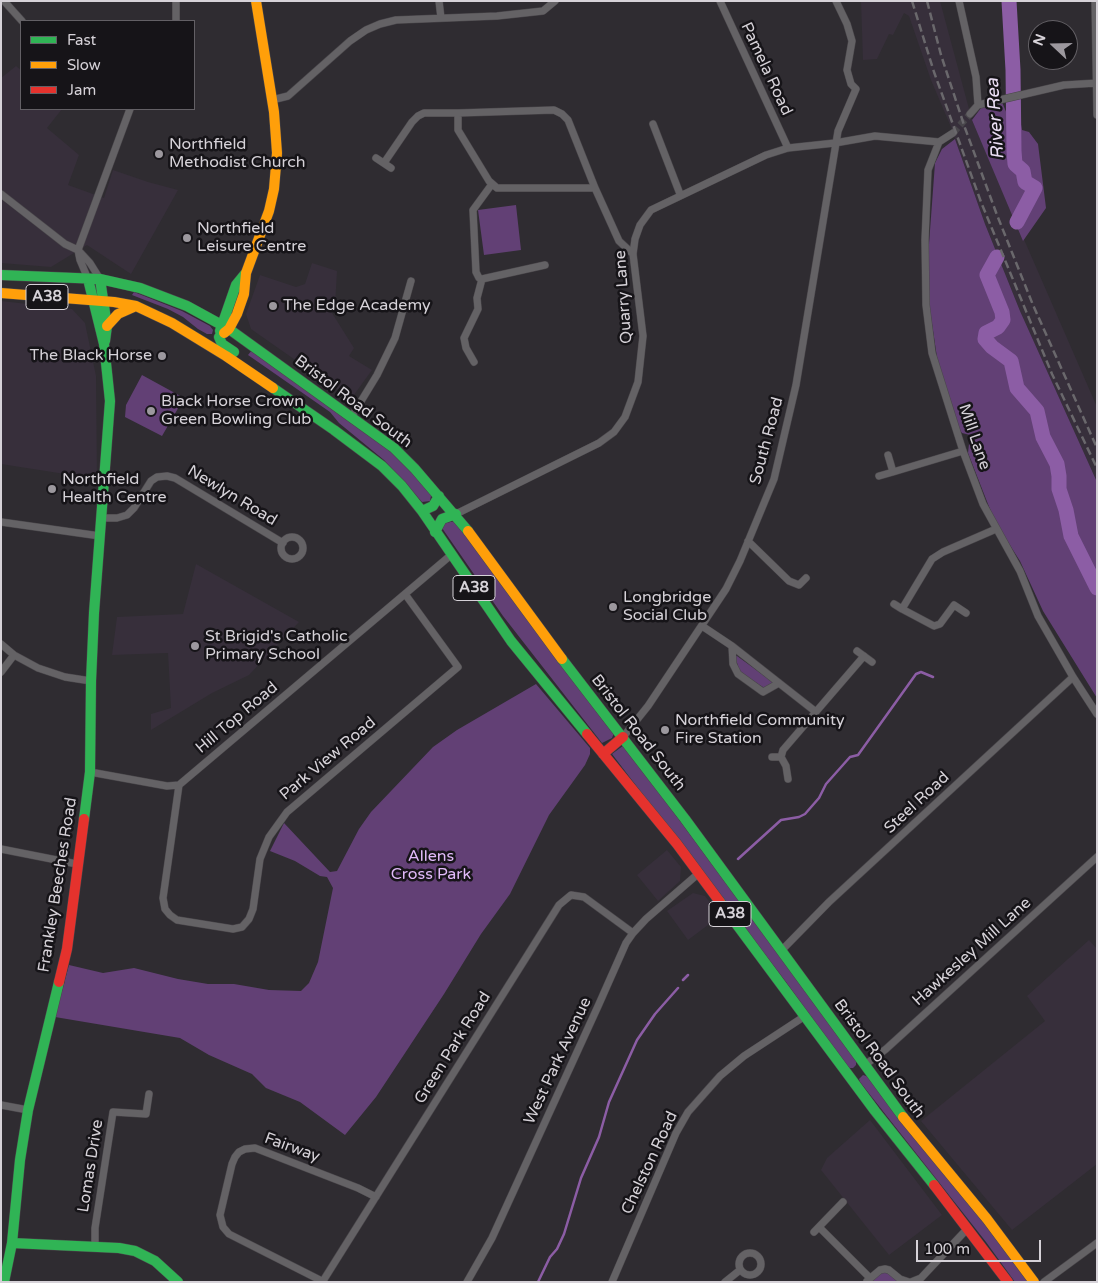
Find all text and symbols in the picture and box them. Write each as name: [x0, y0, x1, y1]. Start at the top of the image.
street label: Pamela Road: [736, 19, 796, 119]
legend: [20, 20, 195, 110]
north arrow: [1028, 20, 1078, 70]
text: Fast: [67, 31, 96, 49]
text: N: [1030, 32, 1049, 48]
text: Slow: [67, 56, 101, 74]
water label: River Rea: [982, 78, 1010, 160]
text: Jam: [67, 81, 96, 99]
place label: Northfield Methodist Church: [169, 135, 306, 173]
marker: Northfield Methodist Church: [153, 148, 165, 160]
place label: Northfield Leisure Centre: [197, 219, 306, 257]
marker: Northfield Leisure Centre: [181, 232, 193, 244]
street label: Quarry Lane: [611, 250, 637, 344]
road number: A38: [26, 284, 68, 310]
place label: The Edge Academy: [283, 296, 431, 316]
marker: The Edge Academy: [267, 300, 279, 312]
place label: The Black Horse: [30, 346, 152, 366]
marker: The Black Horse: [156, 350, 168, 362]
street label: Bristol Road South: [290, 352, 416, 452]
place label: Black Horse Crown Green Bowling Club: [161, 392, 311, 430]
street label: South Road: [746, 395, 788, 487]
street label: Mill Lane: [954, 402, 994, 472]
marker: Black Horse Crown Green Bowling Club: [145, 405, 157, 417]
street label: Newlyn Road: [184, 462, 280, 530]
place label: Northfield Health Centre: [62, 470, 166, 508]
marker: Northfield Health Centre: [46, 483, 58, 495]
road number: A38: [453, 576, 495, 600]
place label: Longbridge Social Club: [623, 588, 711, 626]
marker: Longbridge Social Club: [607, 601, 619, 613]
place label: St Brigid's Catholic Primary School: [205, 627, 347, 665]
marker: St Brigid's Catholic Primary School: [189, 640, 201, 652]
street label: Bristol Road South: [587, 671, 689, 795]
street label: Hill Top Road: [192, 678, 282, 758]
place label: Northfield Community Fire Station: [675, 711, 845, 749]
street label: Park View Road: [276, 713, 380, 805]
marker: Northfield Community Fire Station: [659, 724, 671, 736]
street label: Steel Road: [880, 768, 954, 838]
street label: Frankley Beeches Road: [35, 796, 81, 974]
park label: Allens Cross Park: [391, 847, 471, 885]
street label: Hawkesley Mill Lane: [909, 894, 1035, 1010]
road number: A38: [709, 902, 751, 926]
street label: Green Park Road: [411, 988, 495, 1108]
street label: West Park Avenue: [520, 994, 596, 1128]
street label: Bristol Road South: [829, 996, 929, 1122]
street label: Chelston Road: [618, 1108, 682, 1218]
street label: Lomas Drive: [74, 1118, 108, 1214]
street label: Fairway: [262, 1129, 322, 1167]
scale bar: [918, 1230, 1043, 1262]
text: 100 m: [924, 1240, 970, 1258]

